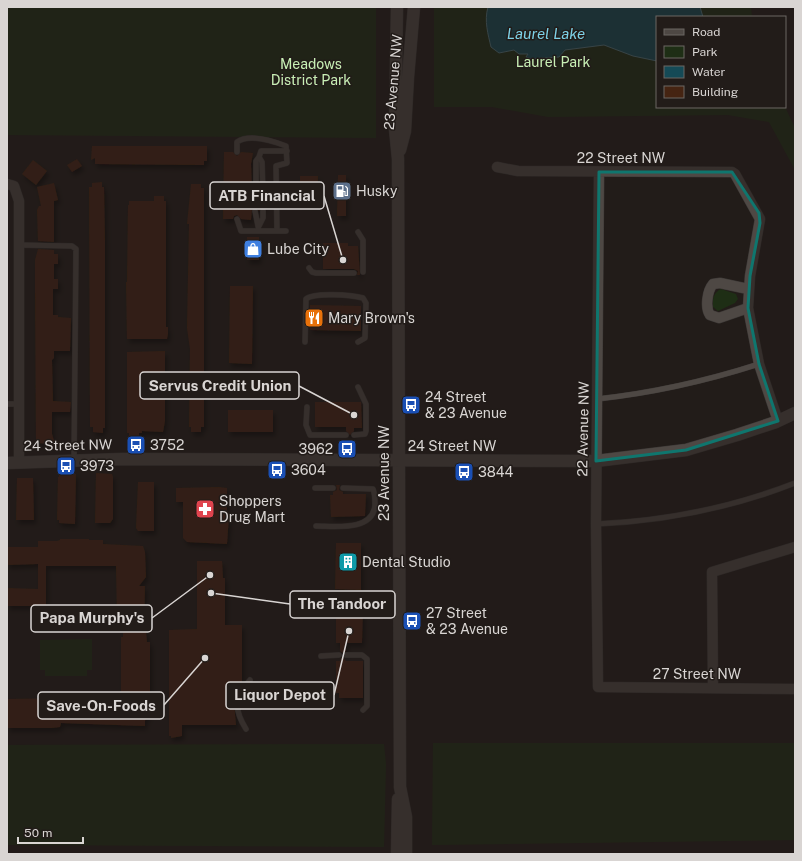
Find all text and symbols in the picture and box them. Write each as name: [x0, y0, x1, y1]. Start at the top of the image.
legend: [656, 16, 786, 108]
water label: Laurel Lake: [507, 25, 585, 42]
text: Road: [692, 25, 720, 39]
street label: 23 Avenue NW: [381, 33, 405, 130]
text: Park: [692, 45, 718, 59]
park label: Laurel Park: [516, 54, 590, 70]
park label: Meadows District Park: [271, 56, 351, 88]
text: Water: [692, 65, 726, 79]
text: Building: [692, 85, 738, 99]
street label: 22 Street NW: [577, 150, 666, 166]
fuel station icon: Husky: [331, 180, 353, 202]
callout: ATB Financial: [210, 182, 324, 209]
place label: Husky: [356, 183, 398, 199]
text: ATB Financial: [218, 187, 316, 204]
shop icon: Lube City: [242, 238, 264, 260]
place label: Lube City: [267, 241, 329, 257]
restaurant icon: Mary Brown's: [303, 307, 325, 329]
place label: Mary Brown's: [328, 310, 415, 326]
callout: Servus Credit Union: [140, 372, 299, 399]
text: Servus Credit Union: [149, 377, 292, 394]
street label: 22 Avenue NW: [574, 381, 592, 477]
place label: 24 Street & 23 Avenue: [425, 389, 507, 421]
bus stop icon: 24 Street & 23 Avenue: [400, 394, 422, 416]
street label: 23 Avenue NW: [376, 424, 392, 521]
bus stop icon: 3752: [125, 434, 147, 456]
street label: 24 Street NW: [23, 436, 113, 454]
place label: 3752: [150, 437, 184, 453]
bus stop icon: 3962: [336, 438, 358, 460]
street label: 24 Street NW: [408, 438, 497, 454]
place label: 3962: [299, 441, 333, 457]
bus stop icon: 3973: [55, 455, 77, 477]
place label: 3973: [80, 458, 114, 474]
bus stop icon: 3604: [266, 459, 288, 481]
bus stop icon: 3844: [453, 461, 475, 483]
place label: 3604: [291, 462, 326, 478]
place label: 3844: [478, 464, 514, 480]
place label: Shoppers Drug Mart: [219, 493, 285, 525]
pharmacy icon: Shoppers Drug Mart: [194, 498, 216, 520]
building icon: Dental Studio: [337, 551, 359, 573]
place label: Dental Studio: [362, 554, 451, 570]
callout: The Tandoor: [290, 591, 395, 618]
text: The Tandoor: [298, 595, 386, 612]
callout: Papa Murphy's: [31, 605, 152, 632]
place label: 27 Street & 23 Avenue: [426, 605, 508, 637]
text: Papa Murphy's: [40, 609, 145, 626]
bus stop icon: 27 Street & 23 Avenue: [401, 610, 423, 632]
street label: 27 Street NW: [653, 666, 742, 682]
callout: Liquor Depot: [226, 682, 334, 709]
text: Liquor Depot: [234, 686, 326, 703]
callout: Save-On-Foods: [38, 692, 164, 719]
text: Save-On-Foods: [46, 697, 156, 714]
scale bar: [18, 819, 83, 845]
text: 50 m: [24, 826, 52, 840]

